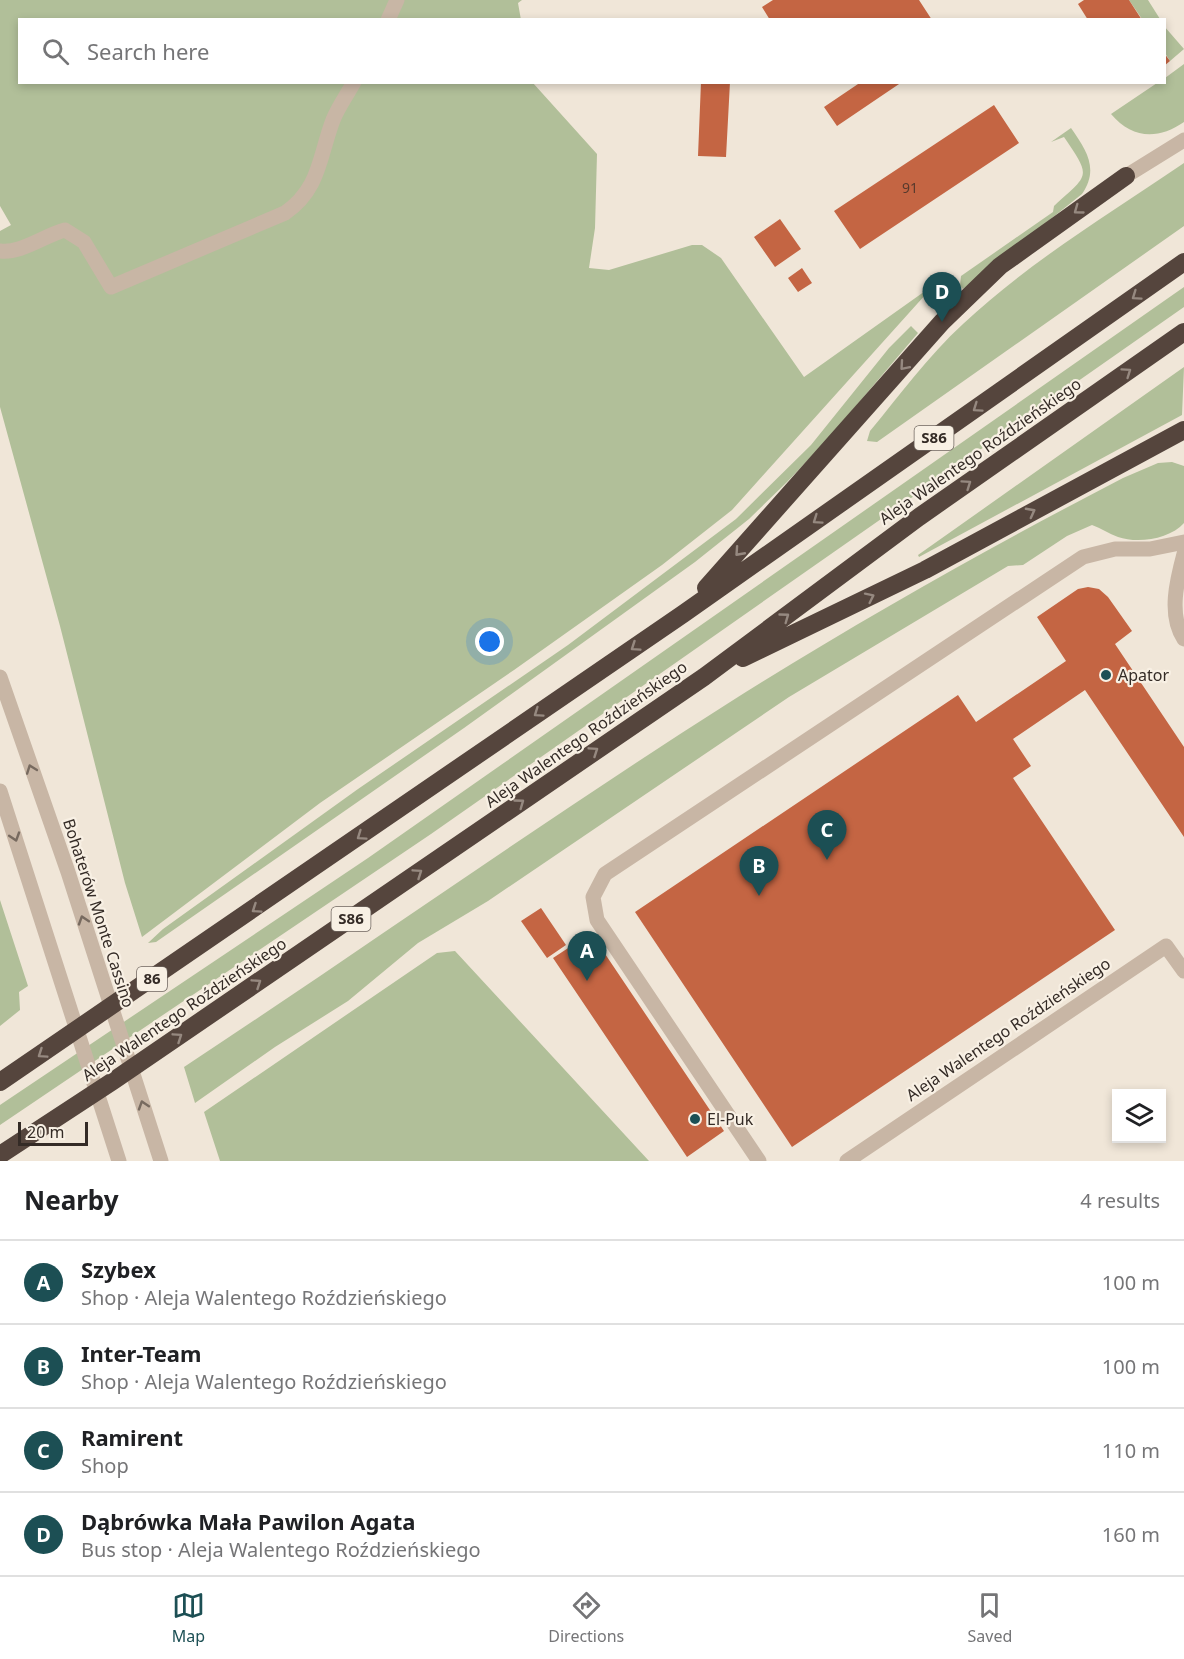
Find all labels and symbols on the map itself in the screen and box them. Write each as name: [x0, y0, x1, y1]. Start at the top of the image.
house number: 91: [902, 178, 918, 197]
one-way arrow: [1074, 203, 1085, 214]
pin: D: [922, 272, 962, 322]
one-way arrow: [1132, 289, 1143, 300]
one-way arrow: [900, 359, 911, 370]
one-way arrow: [1120, 368, 1131, 379]
street label: Aleja Walentego Roździeńskiego: [875, 373, 1085, 529]
one-way arrow: [972, 401, 983, 412]
road number: S86: [914, 426, 954, 450]
one-way arrow: [960, 480, 971, 491]
one-way arrow: [1025, 508, 1036, 519]
one-way arrow: [813, 513, 824, 524]
one-way arrow: [735, 546, 746, 556]
one-way arrow: [863, 592, 874, 604]
one-way arrow: [778, 613, 789, 624]
your location: [475, 627, 504, 656]
one-way arrow: [630, 640, 641, 651]
street label: Aleja Walentego Roździeńskiego: [481, 656, 691, 812]
place label: Apator: [1118, 664, 1169, 686]
marker: Apator: [1099, 668, 1113, 682]
one-way arrow: [534, 706, 545, 717]
one-way arrow: [587, 747, 598, 758]
one-way arrow: [26, 765, 39, 775]
one-way arrow: [513, 799, 524, 810]
pin: C: [808, 810, 846, 860]
street label: Bohaterów Monte Cassino: [58, 816, 140, 1010]
one-way arrow: [357, 829, 368, 840]
one-way arrow: [8, 831, 20, 842]
pin: B: [740, 846, 778, 896]
one-way arrow: [412, 869, 423, 880]
one-way arrow: [251, 902, 262, 913]
road number: S86: [332, 907, 370, 931]
one-way arrow: [78, 915, 91, 926]
street label: Aleja Walentego Roździeńskiego: [78, 932, 290, 1086]
pin: A: [568, 932, 606, 981]
street label: Aleja Walentego Roździeńskiego: [902, 952, 1114, 1106]
road number: 86: [137, 967, 167, 991]
one-way arrow: [250, 979, 261, 990]
one-way arrow: [172, 1033, 183, 1044]
one-way arrow: [38, 1047, 49, 1058]
one-way arrow: [138, 1100, 150, 1111]
place label: El-Puk: [707, 1108, 754, 1130]
marker: El-Puk: [688, 1112, 702, 1126]
scale bar: [18, 1119, 88, 1146]

